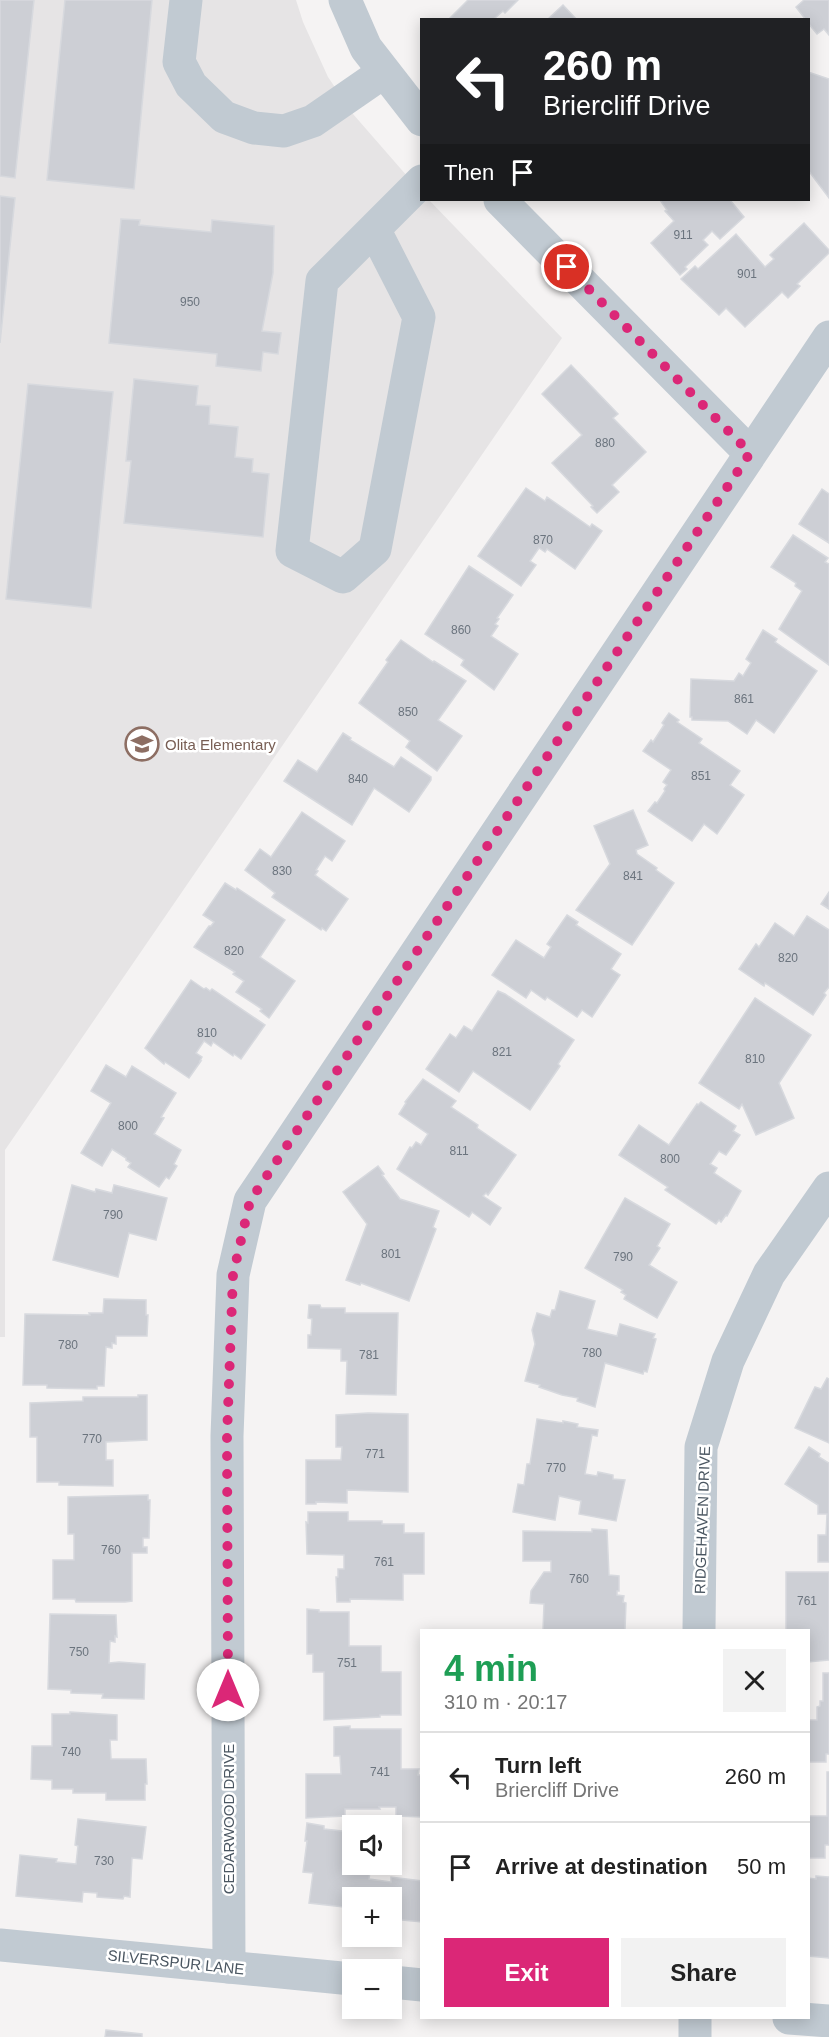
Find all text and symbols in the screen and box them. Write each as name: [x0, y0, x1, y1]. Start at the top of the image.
icon: left: [444, 42, 522, 120]
text: 260 m: [543, 42, 662, 89]
text: Briercliff Drive: [543, 91, 711, 121]
icon: arrive: [506, 156, 539, 189]
text: Then: [444, 160, 494, 185]
house number: 911: [673, 228, 693, 242]
pin: [541, 241, 592, 292]
icon: arrive: [550, 250, 583, 283]
house number: 901: [737, 267, 757, 281]
house number: 950: [180, 295, 200, 309]
house number: 880: [595, 436, 615, 450]
house number: 870: [533, 533, 553, 547]
house number: 860: [451, 623, 471, 637]
house number: 861: [734, 692, 754, 706]
house number: 850: [398, 705, 418, 719]
school or university icon: Olita Elementary: [124, 726, 160, 762]
place label: Olita Elementary: [165, 736, 276, 753]
house number: 851: [691, 769, 711, 783]
house number: 840: [348, 772, 368, 786]
house number: 830: [272, 864, 292, 878]
house number: 841: [623, 869, 643, 883]
house number: 820: [224, 944, 244, 958]
house number: 820: [778, 951, 798, 965]
house number: 810: [197, 1026, 217, 1040]
house number: 821: [492, 1045, 512, 1059]
house number: 810: [745, 1052, 765, 1066]
house number: 800: [118, 1119, 138, 1133]
house number: 811: [449, 1144, 469, 1158]
house number: 800: [660, 1152, 680, 1166]
house number: 790: [103, 1208, 123, 1222]
house number: 801: [381, 1247, 401, 1261]
house number: 790: [613, 1250, 633, 1264]
house number: 780: [58, 1338, 78, 1352]
house number: 780: [582, 1346, 602, 1360]
house number: 781: [359, 1348, 379, 1362]
house number: 770: [82, 1432, 102, 1446]
street label: RIDGEHAVEN DRIVE: [691, 1446, 713, 1594]
house number: 771: [365, 1447, 385, 1461]
house number: 770: [546, 1461, 566, 1475]
house number: 760: [101, 1543, 121, 1557]
house number: 761: [374, 1555, 394, 1569]
house number: 760: [569, 1572, 589, 1586]
house number: 761: [797, 1594, 817, 1608]
house number: 750: [69, 1645, 89, 1659]
text: 4 min: [444, 1648, 538, 1689]
button: close: [723, 1649, 786, 1712]
house number: 751: [337, 1656, 357, 1670]
position arrow: [196, 1658, 260, 1722]
text: 310 m · 20:17: [444, 1691, 567, 1713]
street label: CEDARWOOD DRIVE: [220, 1744, 237, 1894]
house number: 740: [61, 1745, 81, 1759]
text: Turn left: [495, 1753, 581, 1778]
icon: left: [444, 1761, 477, 1794]
text: 260 m: [725, 1764, 786, 1789]
house number: 741: [370, 1765, 390, 1779]
text: Briercliff Drive: [495, 1779, 619, 1801]
map controls: [342, 1815, 402, 2019]
button: sound: [342, 1815, 402, 1875]
icon: arrive: [444, 1851, 477, 1884]
house number: 730: [94, 1854, 114, 1868]
text: Arrive at destination: [495, 1854, 708, 1879]
text: 50 m: [737, 1854, 786, 1879]
button: +: [342, 1887, 402, 1947]
button: Exit: [444, 1938, 609, 2007]
button: Share: [621, 1938, 786, 2007]
street label: SILVERSPUR LANE: [107, 1946, 245, 1978]
button: −: [342, 1959, 402, 2019]

